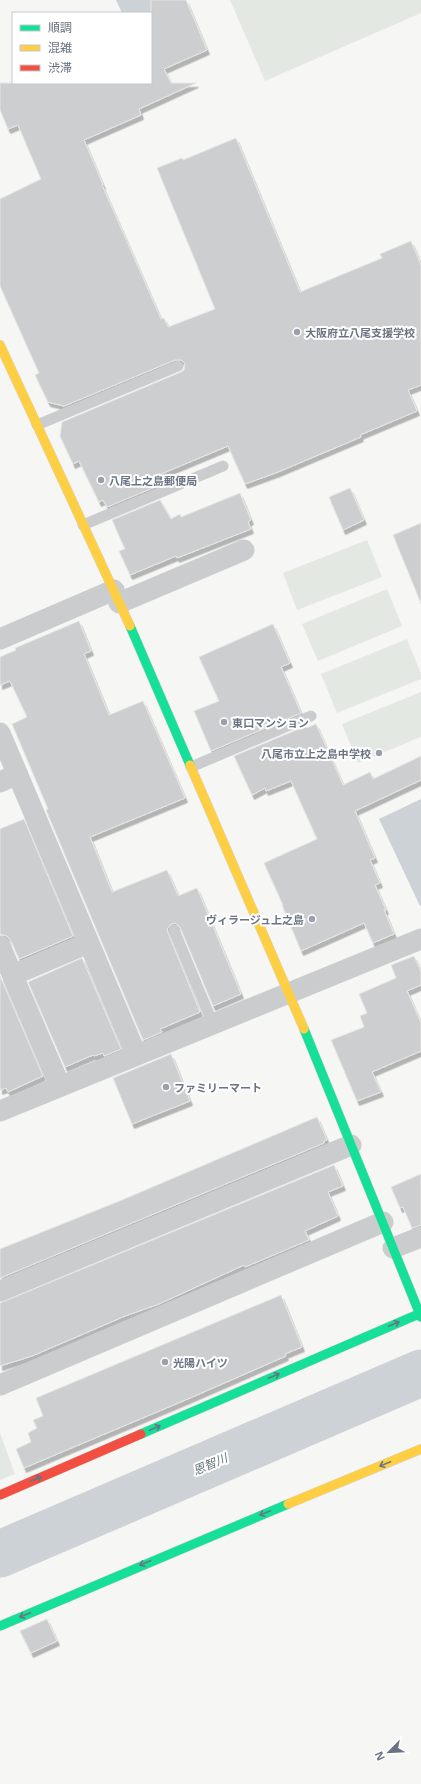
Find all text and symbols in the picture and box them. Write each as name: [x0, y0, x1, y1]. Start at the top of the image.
legend: [12, 12, 152, 84]
text: 順調: [48, 19, 72, 36]
text: 混雑: [48, 39, 72, 56]
text: 渋滞: [48, 59, 72, 76]
place label: 大阪府立八尾支援学校: [305, 325, 415, 340]
marker: 大阪府立八尾支援学校: [292, 327, 302, 337]
place label: 八尾上之島郵便局: [109, 473, 197, 488]
marker: 八尾上之島郵便局: [96, 475, 106, 485]
place label: 東口マンション: [232, 715, 309, 730]
marker: 東口マンション: [219, 717, 229, 727]
place label: 八尾市立上之島中学校: [261, 746, 371, 761]
marker: 八尾市立上之島中学校: [374, 748, 384, 758]
place label: ヴィラージュ上之島: [206, 912, 304, 927]
marker: ヴィラージュ上之島: [307, 914, 317, 924]
place label: ファミリーマート: [174, 1080, 262, 1095]
marker: ファミリーマート: [161, 1082, 171, 1092]
one-way arrow: [387, 1320, 399, 1328]
place label: 光陽ハイツ: [173, 1355, 228, 1370]
marker: 光陽ハイツ: [160, 1357, 170, 1367]
one-way arrow: [268, 1372, 280, 1379]
one-way arrow: [149, 1423, 161, 1431]
water label: 恩智川: [190, 1448, 232, 1479]
one-way arrow: [379, 1461, 391, 1468]
one-way arrow: [29, 1475, 41, 1482]
one-way arrow: [259, 1510, 271, 1517]
one-way arrow: [139, 1560, 151, 1568]
one-way arrow: [20, 1612, 32, 1619]
north arrow: [369, 1732, 409, 1772]
text: N: [371, 1749, 388, 1763]

